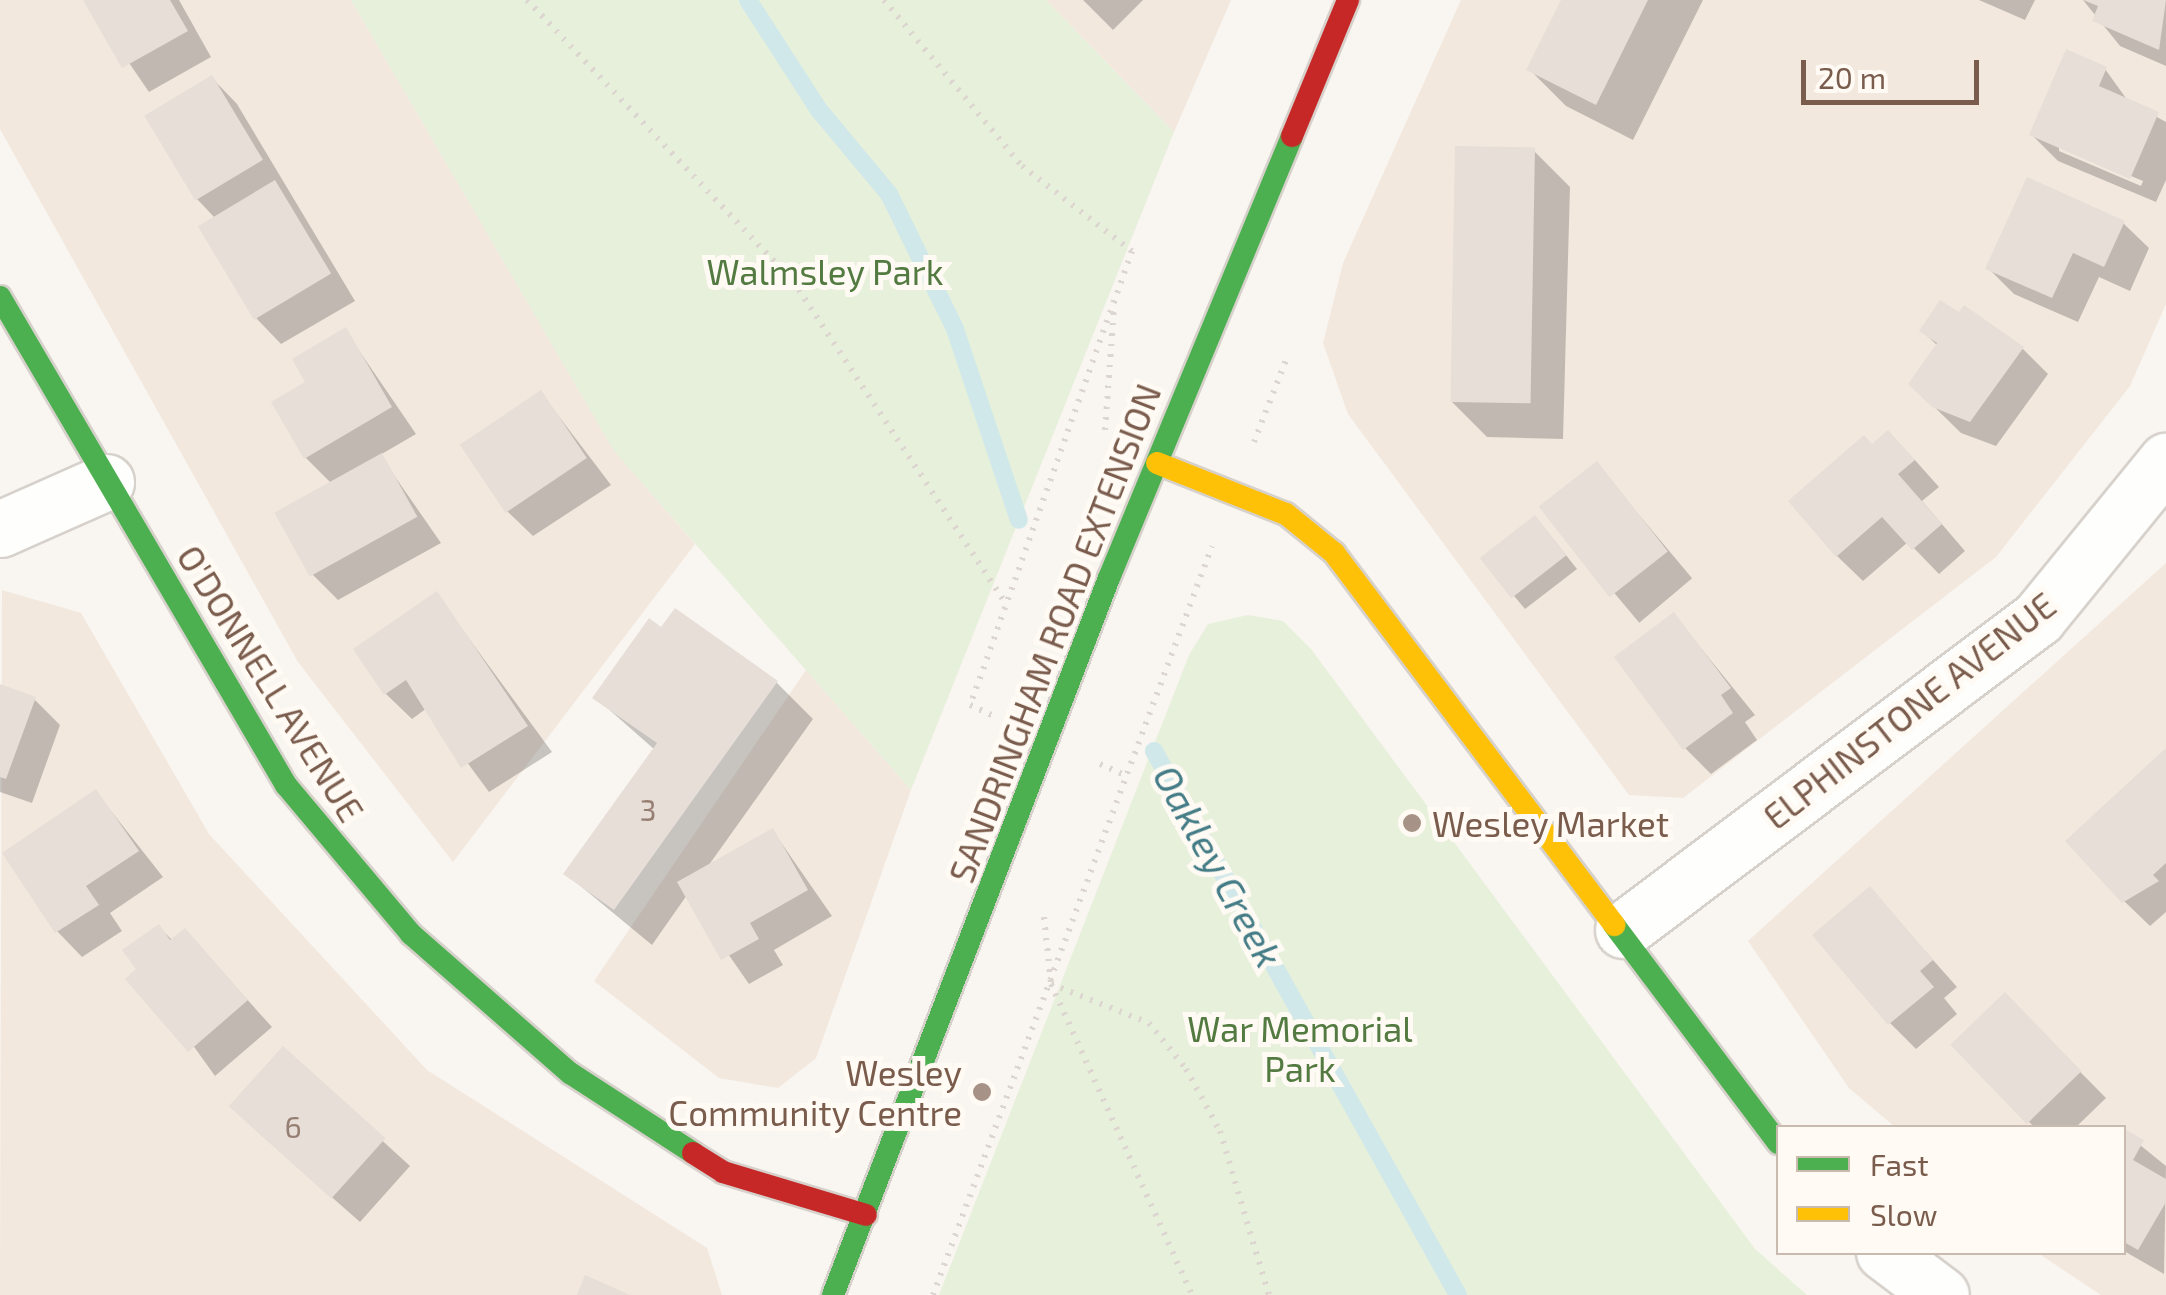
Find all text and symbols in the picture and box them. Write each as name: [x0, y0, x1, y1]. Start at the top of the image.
scale bar: [1806, 40, 1984, 102]
text: 20 m: [1818, 59, 1886, 95]
park label: Walmsley Park: [706, 250, 944, 292]
street label: SANDRINGHAM ROAD EXTENSION: [939, 378, 1169, 888]
street label: O'DONNELL AVENUE: [169, 537, 373, 829]
street label: ELPHINSTONE AVENUE: [1754, 583, 2064, 837]
water label: Oakley Creek: [1144, 757, 1292, 975]
house number: 3: [640, 791, 656, 827]
place label: Wesley Market: [1432, 802, 1670, 844]
marker: Wesley Market: [1401, 812, 1423, 834]
park label: War Memorial Park: [1187, 1007, 1413, 1089]
place label: Wesley Community Centre: [667, 1051, 962, 1133]
marker: Wesley Community Centre: [971, 1081, 993, 1103]
house number: 6: [284, 1108, 302, 1144]
legend: [1776, 1125, 2126, 1255]
text: Fast: [1870, 1146, 1929, 1182]
text: Slow: [1870, 1196, 1937, 1232]

